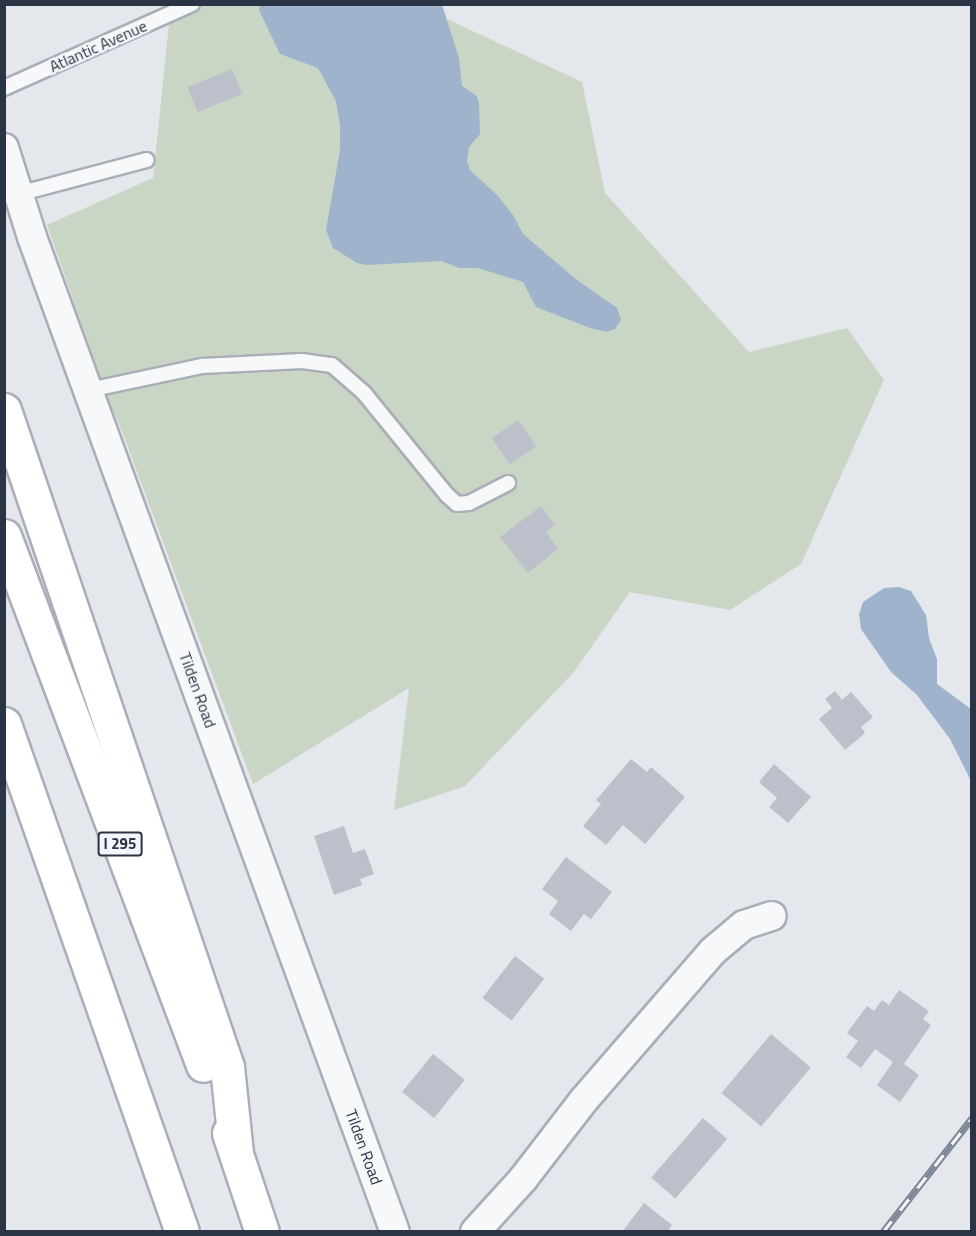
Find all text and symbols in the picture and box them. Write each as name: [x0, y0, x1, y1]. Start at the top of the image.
street label: Atlantic Avenue: [46, 16, 150, 76]
street label: Tilden Road: [175, 650, 221, 730]
road number: I 295: [98, 832, 142, 856]
street label: Tilden Road: [341, 1107, 387, 1187]

